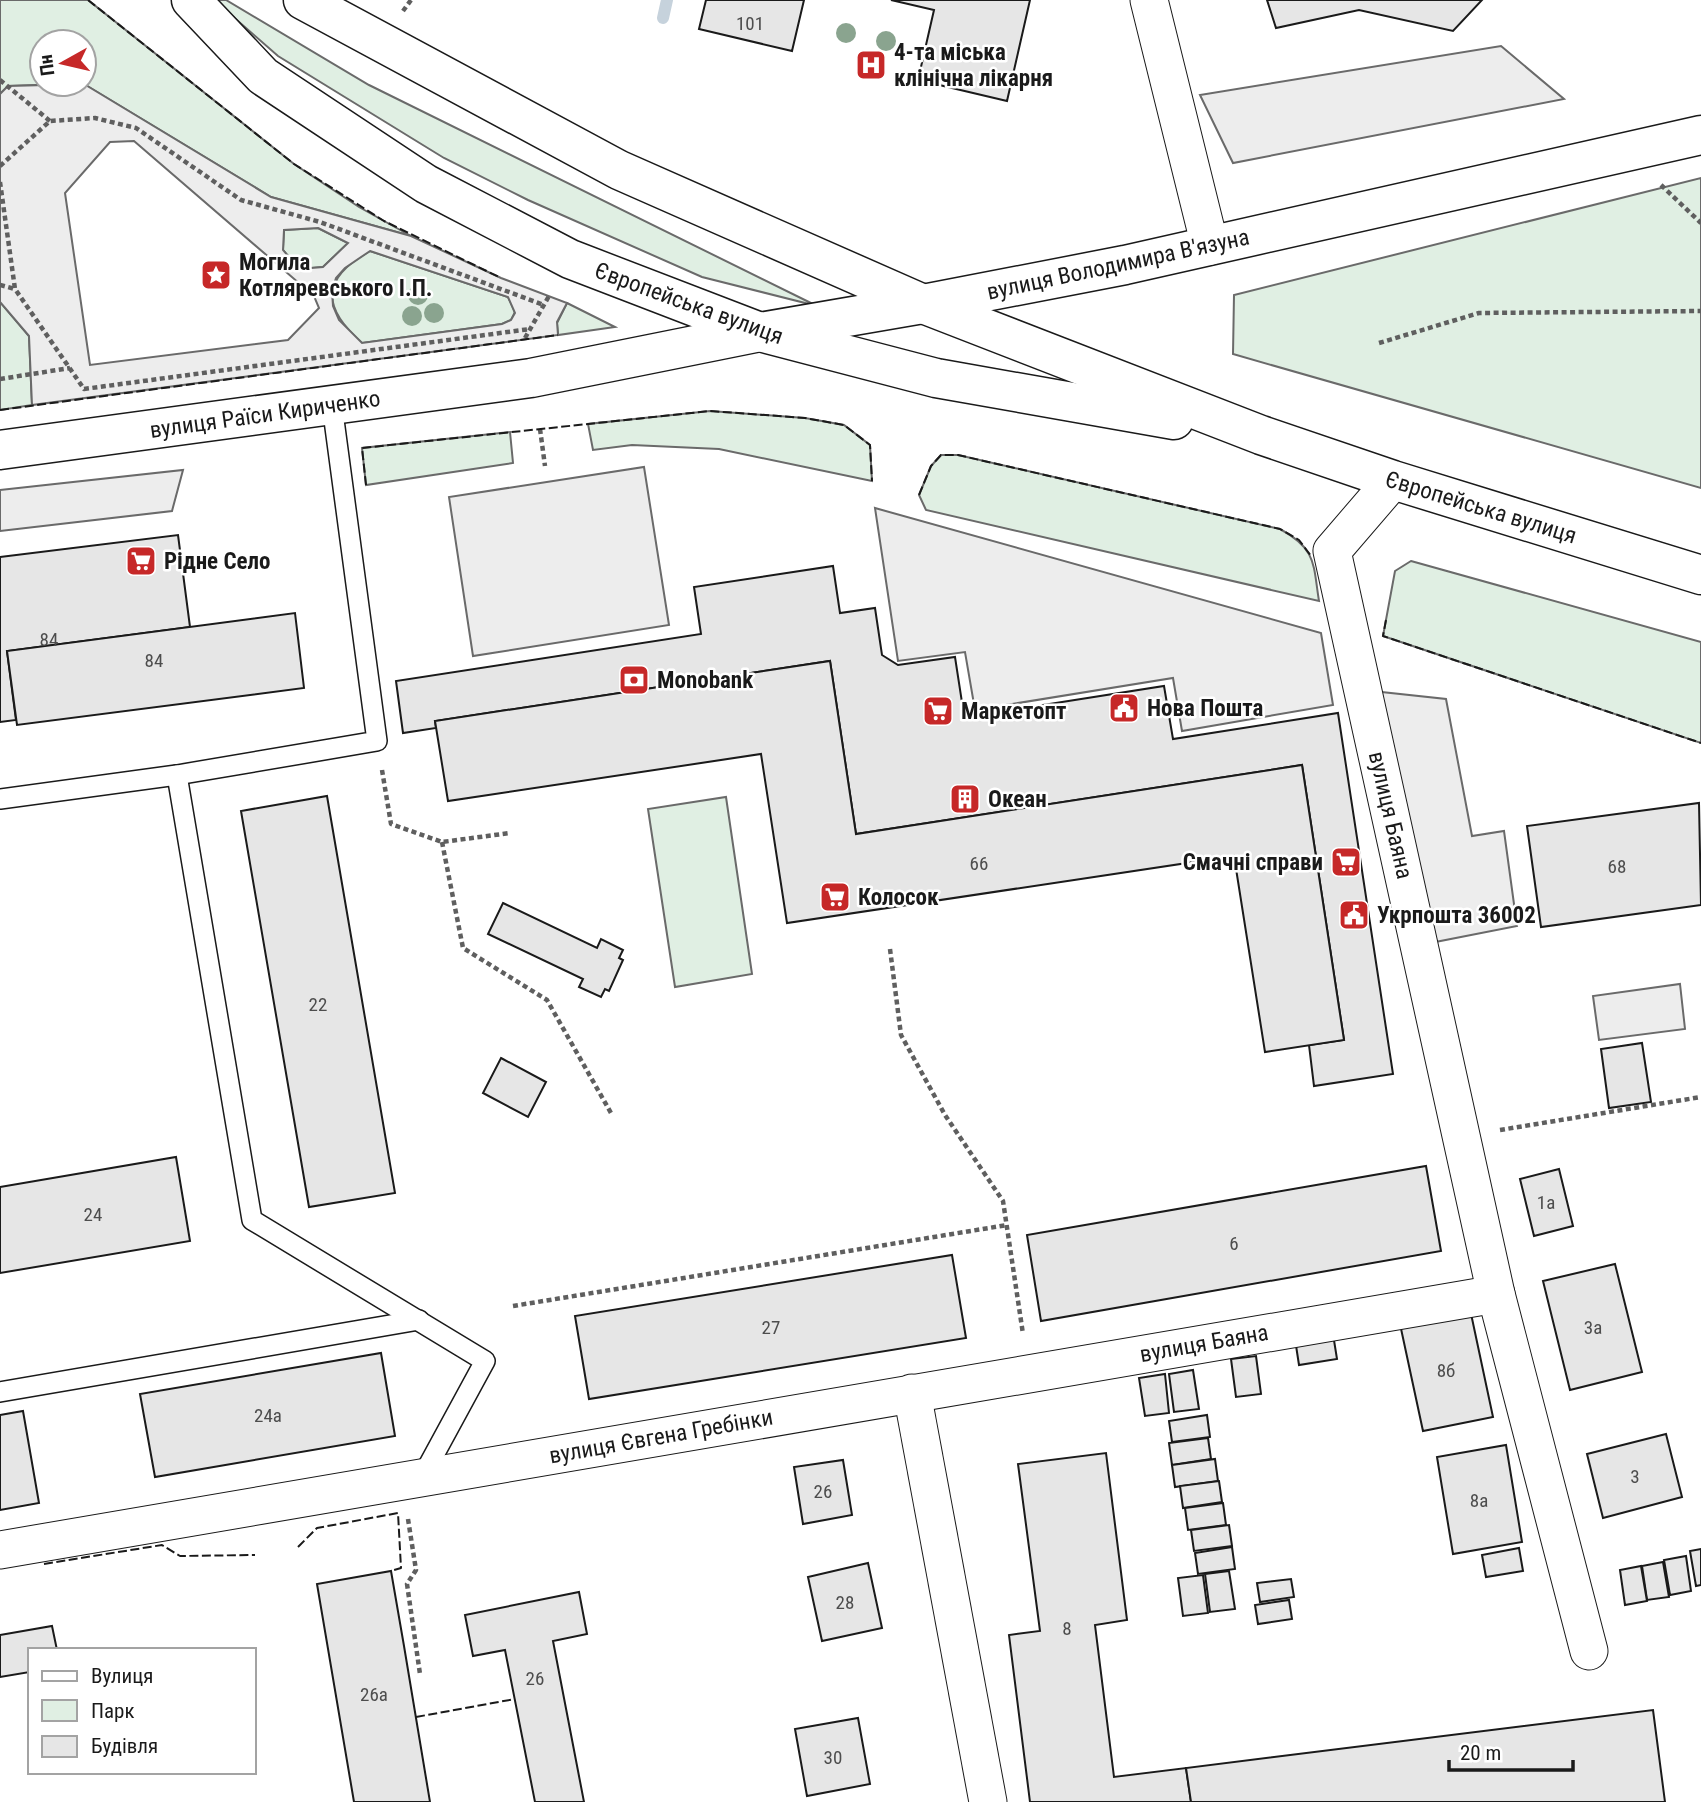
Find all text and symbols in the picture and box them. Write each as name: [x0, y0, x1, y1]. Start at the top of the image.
house number: 101: [736, 12, 764, 35]
north arrow: [28, 28, 98, 98]
place label: 4-та міська клінічна лікарня: [894, 39, 1053, 92]
hospital icon: 4-та міська клінічна лікарня: [854, 48, 888, 82]
text: Пн: [34, 53, 60, 77]
street label: вулиця Володимира В'язуна: [984, 223, 1252, 306]
place label: Могила Котляревського І.П.: [239, 249, 433, 302]
street label: Європейська вулиця: [591, 257, 787, 350]
place icon: Могила Котляревського І.П.: [199, 258, 233, 292]
street label: вулиця Раїси Кириченко: [148, 385, 382, 444]
street label: Європейська вулиця: [1382, 466, 1580, 549]
supermarket icon: Рідне Село: [124, 544, 158, 578]
place label: Рідне Село: [164, 548, 271, 575]
house number: 84: [40, 628, 58, 651]
house number: 84: [145, 649, 163, 672]
bank icon: Monobank: [617, 663, 651, 697]
place label: Monobank: [657, 667, 754, 694]
public building icon: Нова Пошта: [1107, 691, 1141, 725]
supermarket icon: Маркетопт: [921, 694, 955, 728]
place label: Нова Пошта: [1147, 695, 1264, 722]
place label: Маркетопт: [961, 698, 1066, 725]
street label: вулиця Баяна: [1363, 749, 1418, 882]
building icon: Океан: [948, 782, 982, 816]
place label: Океан: [988, 786, 1047, 813]
supermarket icon: Смачні справи: [1329, 845, 1363, 879]
place label: Смачні справи: [1183, 849, 1323, 876]
house number: 66: [970, 852, 988, 875]
house number: 68: [1608, 855, 1626, 878]
supermarket icon: Колосок: [818, 880, 852, 914]
place label: Колосок: [858, 884, 939, 911]
public building icon: Укрпошта 36002: [1337, 898, 1371, 932]
place label: Укрпошта 36002: [1377, 902, 1536, 929]
house number: 22: [309, 993, 327, 1016]
house number: 1а: [1537, 1191, 1555, 1214]
house number: 24: [84, 1203, 102, 1226]
house number: 6: [1229, 1232, 1239, 1255]
house number: 27: [762, 1316, 780, 1339]
house number: 3а: [1584, 1316, 1602, 1339]
street label: вулиця Баяна: [1138, 1319, 1270, 1368]
house number: 8б: [1437, 1359, 1455, 1382]
house number: 24а: [254, 1404, 282, 1427]
street label: вулиця Євгена Гребінки: [547, 1404, 775, 1469]
house number: 3: [1630, 1465, 1640, 1488]
house number: 26: [814, 1480, 832, 1503]
house number: 8а: [1470, 1489, 1488, 1512]
house number: 28: [836, 1591, 854, 1614]
house number: 8: [1062, 1617, 1072, 1640]
legend: [28, 1648, 256, 1774]
text: Вулиця: [91, 1664, 153, 1688]
house number: 26: [526, 1667, 544, 1690]
house number: 26а: [360, 1683, 388, 1706]
text: Парк: [91, 1699, 135, 1723]
scale bar: [1449, 1728, 1573, 1772]
text: Будівля: [91, 1734, 158, 1758]
text: 20 m: [1460, 1741, 1501, 1765]
house number: 30: [824, 1746, 842, 1769]

